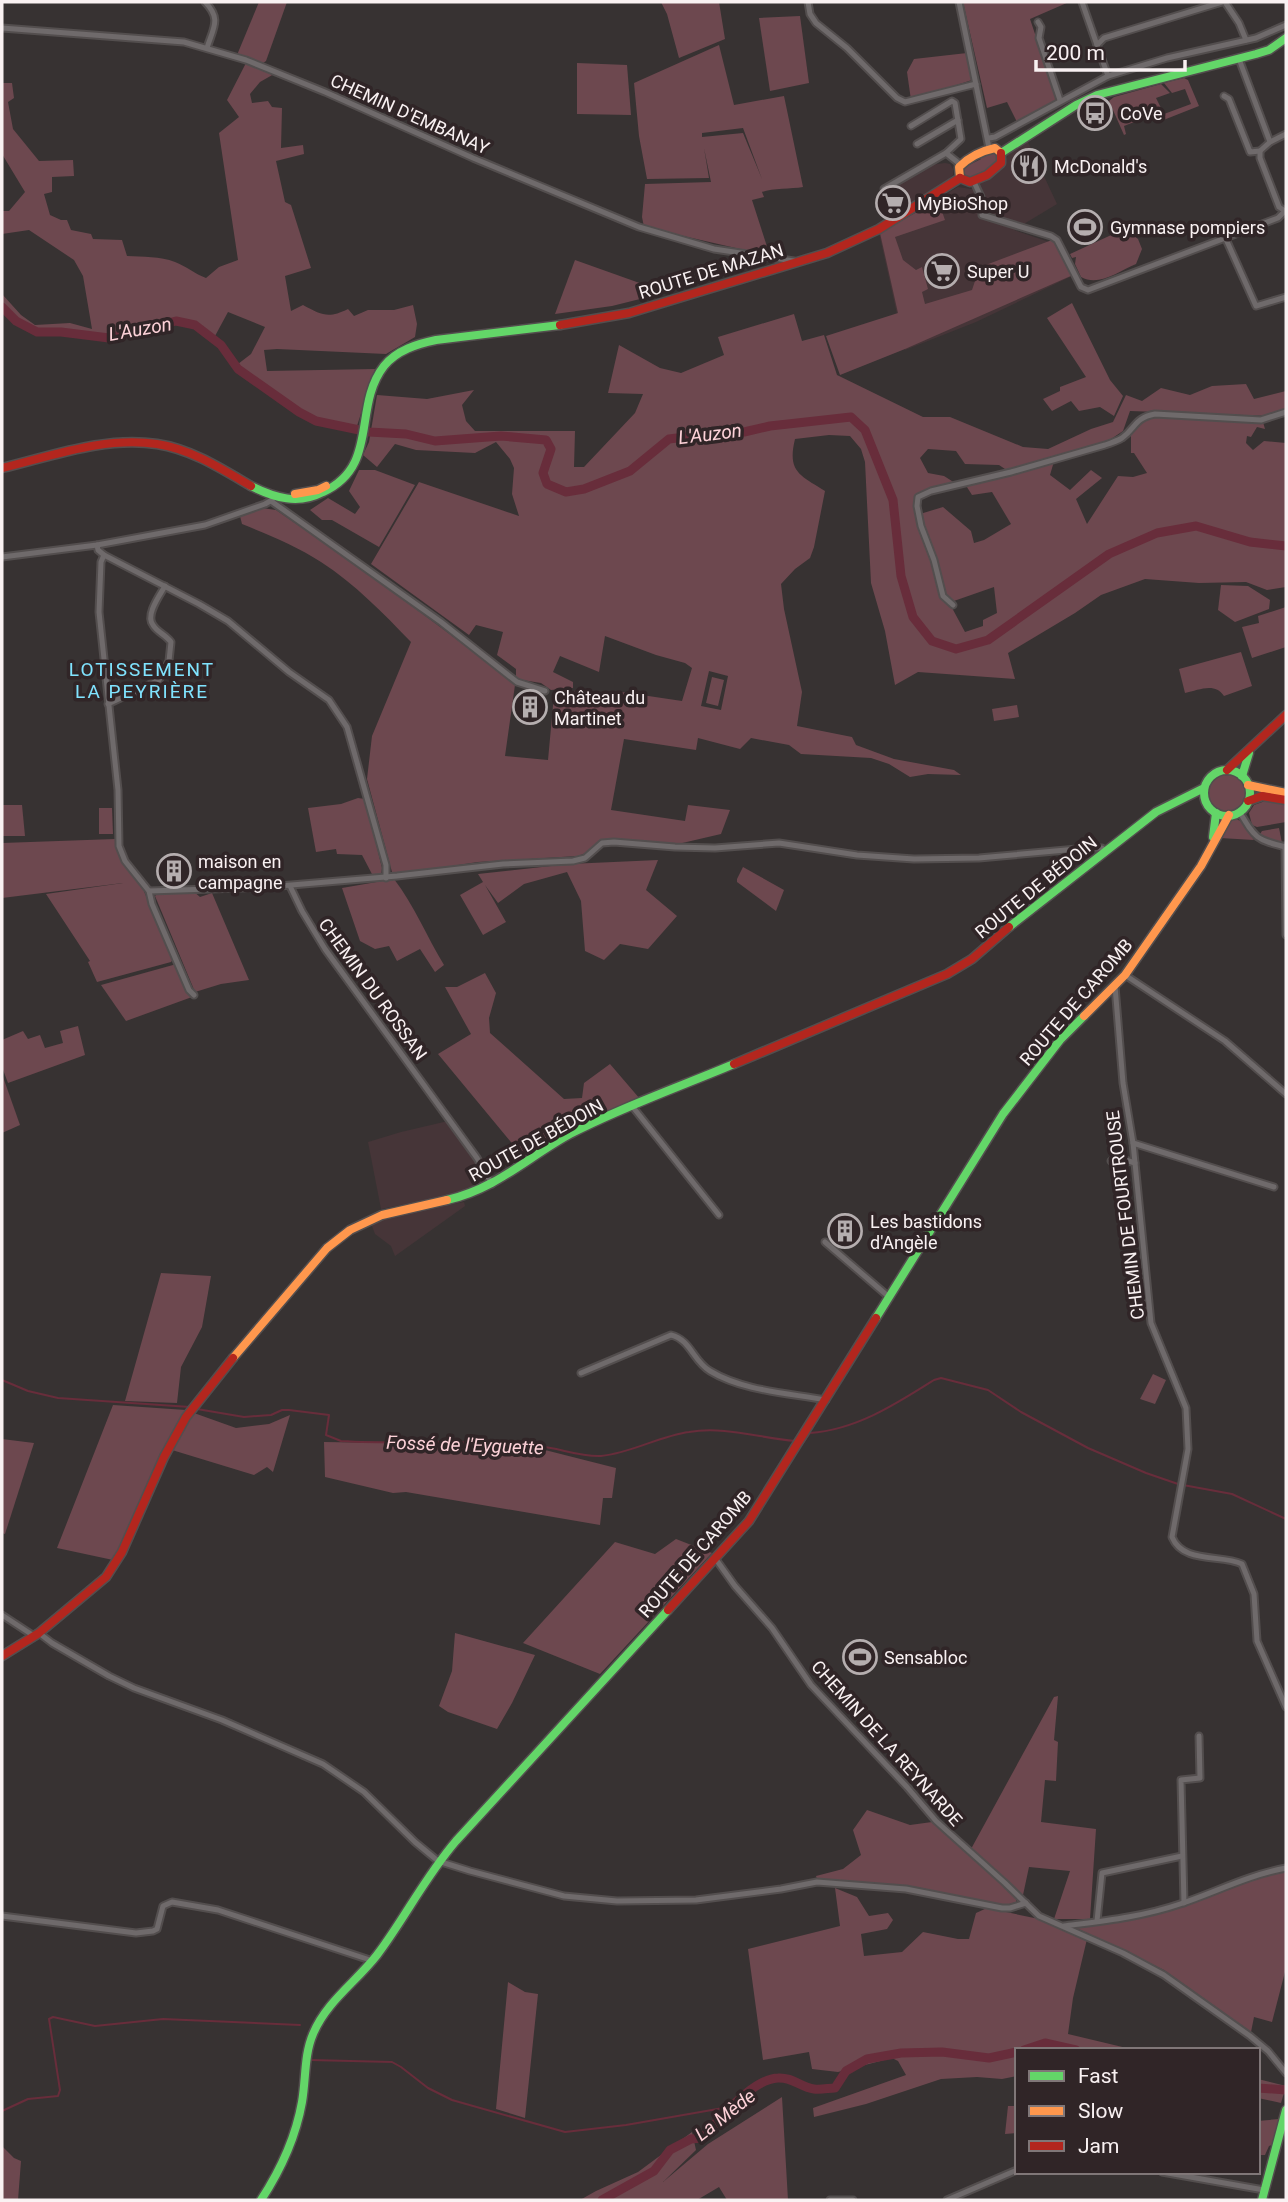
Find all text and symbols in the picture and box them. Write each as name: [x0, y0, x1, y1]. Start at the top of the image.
scale bar: [1036, 28, 1185, 72]
text: 200 m: [1046, 41, 1105, 65]
street label: CHEMIN D'EMBANAY: [327, 70, 493, 159]
bus stop icon: CoVe: [1076, 94, 1114, 132]
place label: CoVe: [1120, 103, 1163, 124]
restaurant icon: McDonald's: [1010, 147, 1048, 185]
place label: McDonald's: [1054, 156, 1147, 177]
supermarket icon: MyBioShop: [874, 184, 912, 222]
place label: MyBioShop: [917, 193, 1008, 214]
sports icon: Gymnase pompiers: [1066, 208, 1104, 246]
place label: Gymnase pompiers: [1110, 217, 1265, 238]
street label: ROUTE DE MAZAN: [636, 239, 786, 303]
supermarket icon: Super U: [923, 252, 961, 290]
place label: Super U: [967, 261, 1030, 282]
water label: L'Auzon: [107, 312, 173, 346]
water label: L'Auzon: [677, 419, 743, 449]
district label: LOTISSEMENT LA PEYRIÈRE: [69, 658, 215, 703]
place label: Château du Martinet: [554, 687, 645, 729]
building icon: Château du Martinet: [511, 688, 549, 726]
street label: ROUTE DE BÉDOIN: [971, 831, 1101, 943]
place label: maison en campagne: [198, 851, 283, 893]
building icon: maison en campagne: [155, 852, 193, 890]
street label: CHEMIN DU ROSSAN: [315, 914, 431, 1064]
street label: ROUTE DE CAROMB: [1015, 934, 1137, 1070]
street label: ROUTE DE BÉDOIN: [465, 1094, 607, 1186]
street label: CHEMIN DE FOURTROUSE: [1102, 1109, 1148, 1321]
place label: Les bastidons d'Angèle: [870, 1211, 982, 1253]
building icon: Les bastidons d'Angèle: [826, 1212, 864, 1250]
water label: Fossé de l'Eyguette: [386, 1431, 544, 1459]
street label: ROUTE DE CAROMB: [634, 1486, 756, 1622]
sports icon: Sensabloc: [841, 1638, 879, 1676]
place label: Sensabloc: [884, 1647, 967, 1668]
street label: CHEMIN DE LA REYNARDE: [807, 1656, 967, 1830]
legend: [1015, 2048, 1260, 2174]
text: Fast: [1078, 2064, 1119, 2088]
water label: La Mède: [690, 2084, 760, 2146]
text: Slow: [1078, 2099, 1124, 2123]
text: Jam: [1078, 2134, 1119, 2158]

